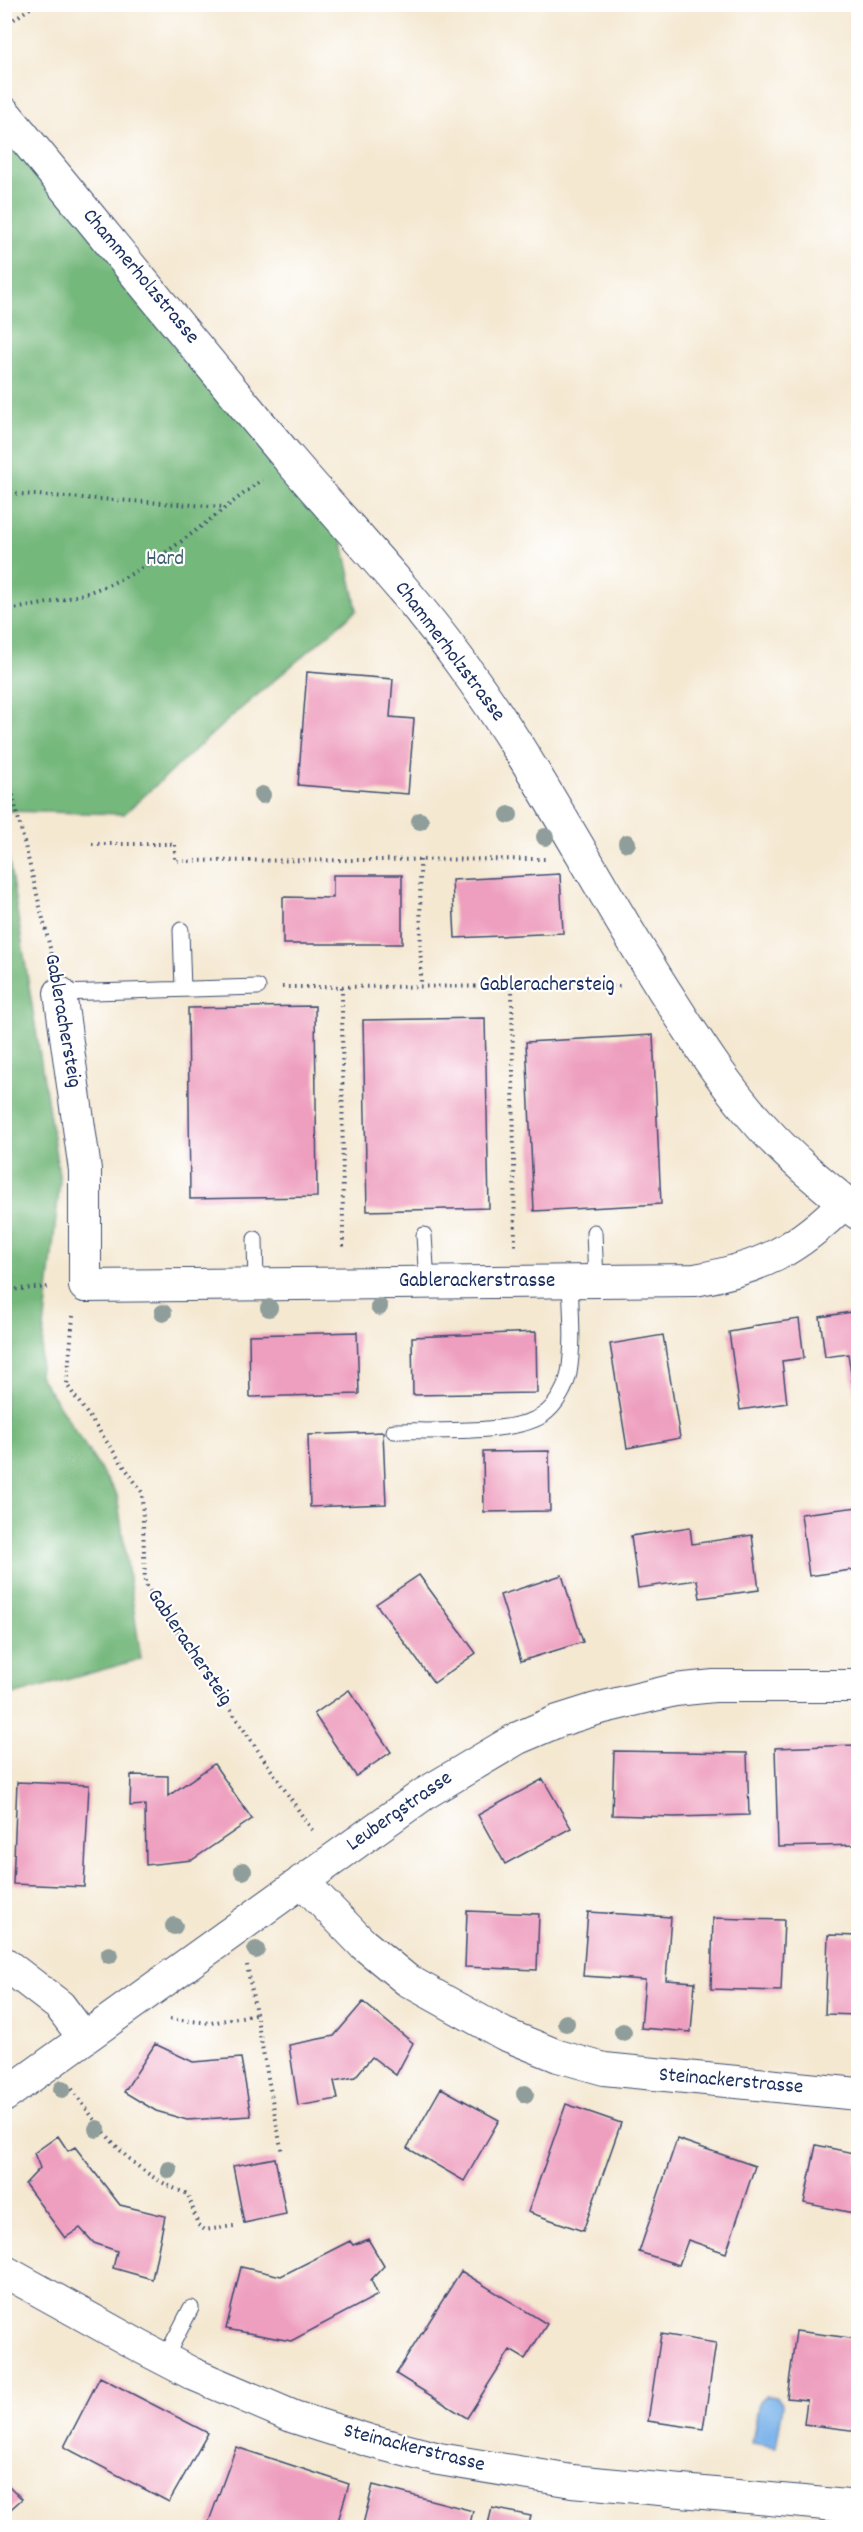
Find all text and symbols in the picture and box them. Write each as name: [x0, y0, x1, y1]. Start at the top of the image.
street label: Chammerholzstrasse: [74, 203, 206, 351]
park label: Hard: [146, 545, 184, 575]
street label: Chammerholzstrasse: [386, 576, 512, 728]
street label: Gablerachersteig: [35, 952, 89, 1090]
street label: Gablerachersteig: [479, 971, 615, 1001]
street label: Gablerackerstrasse: [399, 1267, 555, 1297]
street label: Gablerachersteig: [139, 1583, 239, 1713]
street label: Leubergstrasse: [341, 1764, 459, 1860]
street label: Steinackerstrasse: [658, 2061, 804, 2103]
street label: Steinackerstrasse: [340, 2417, 488, 2481]

